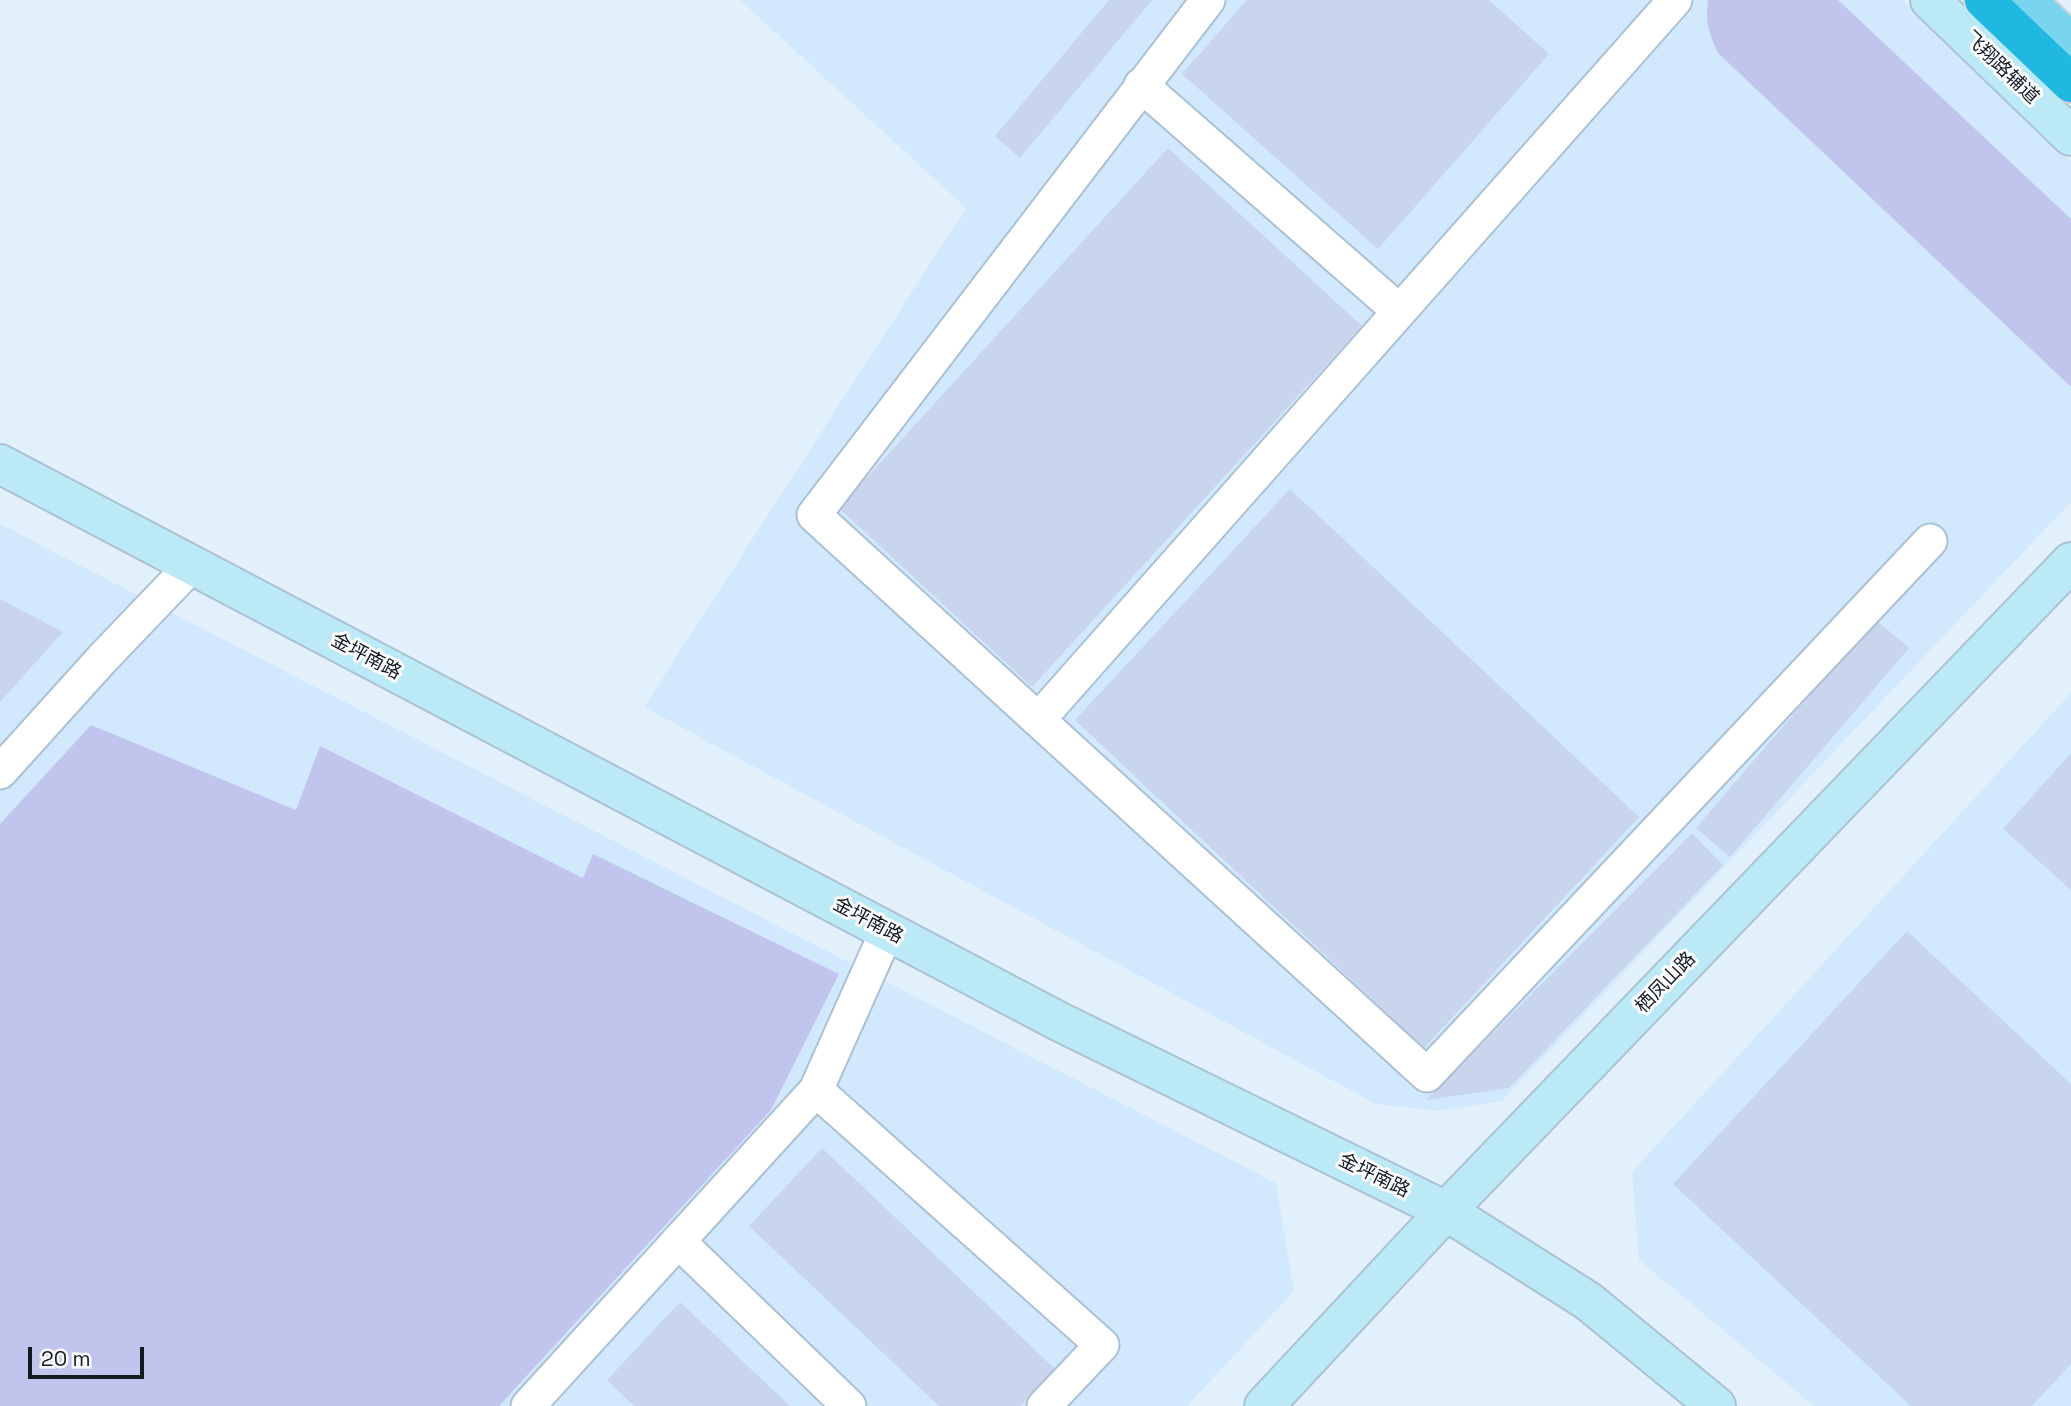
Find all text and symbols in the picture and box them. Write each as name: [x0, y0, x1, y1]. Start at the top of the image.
street label: 飞翔路辅道: [1959, 27, 2043, 109]
street label: 金坪南路: [327, 629, 405, 685]
street label: 金坪南路: [829, 893, 907, 949]
street label: 栖凤山路: [1631, 948, 1701, 1018]
street label: 金坪南路: [1335, 1149, 1413, 1203]
scale bar: [32, 1332, 147, 1376]
text: 20 m: [41, 1345, 91, 1372]

